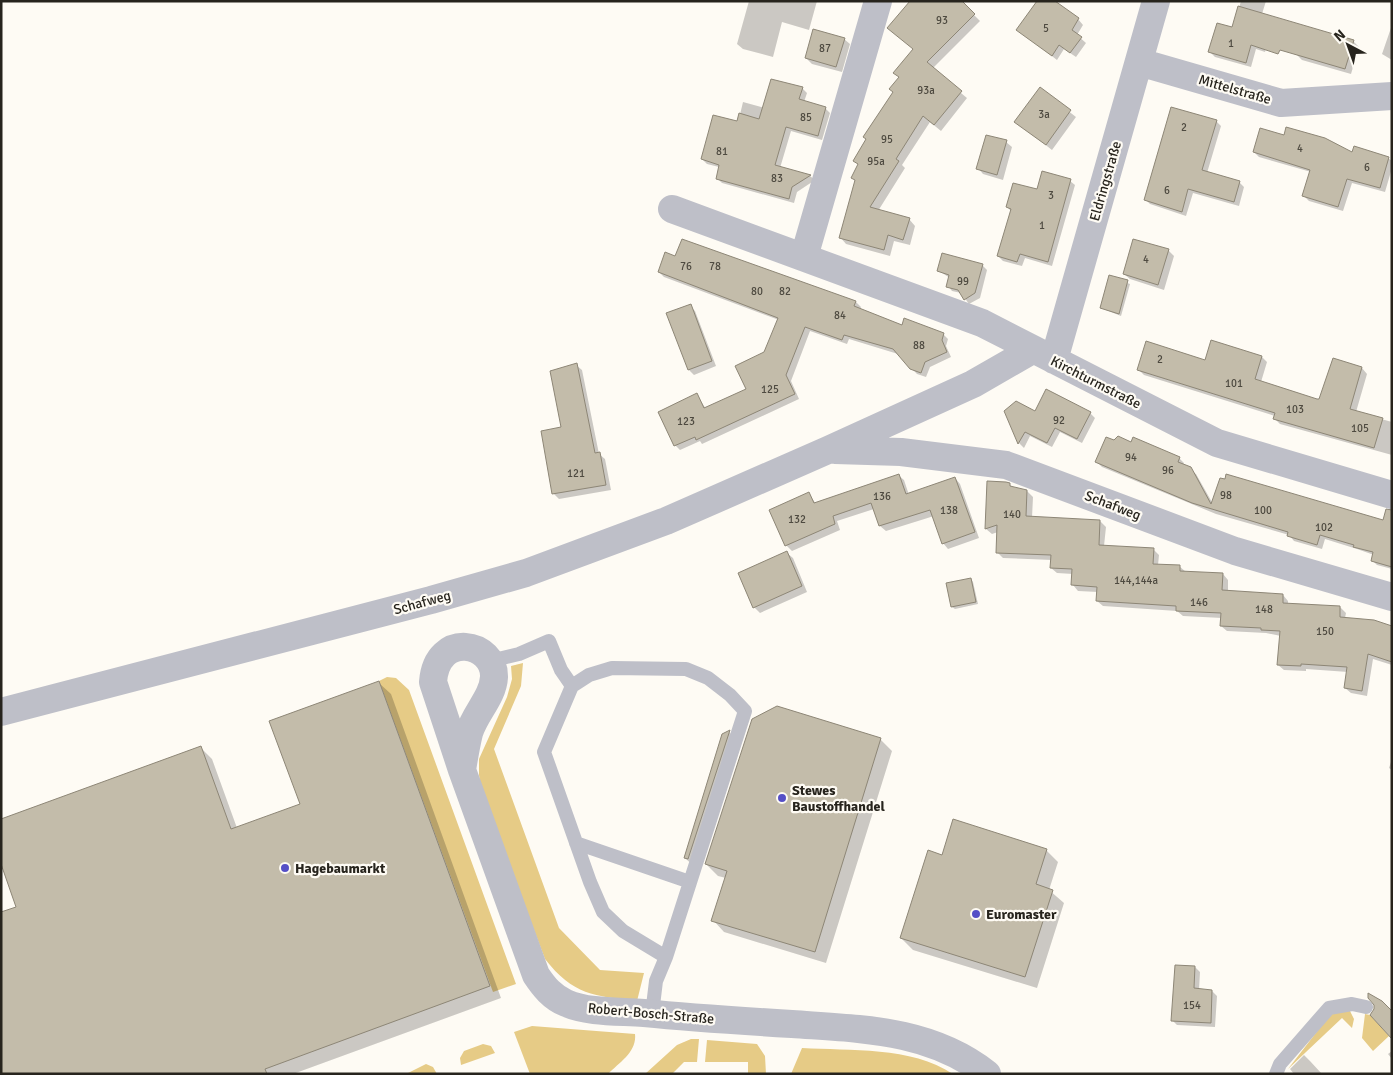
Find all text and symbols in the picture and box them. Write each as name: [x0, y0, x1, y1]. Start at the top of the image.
house number: 93: [936, 14, 948, 27]
north arrow: [1323, 20, 1373, 70]
house number: 5: [1043, 22, 1049, 35]
text: N: [1331, 26, 1349, 45]
house number: 1: [1228, 37, 1234, 50]
house number: 87: [819, 42, 831, 55]
street label: Mittelstraße: [1197, 71, 1273, 108]
house number: 93a: [917, 84, 935, 97]
house number: 3a: [1038, 108, 1050, 121]
house number: 85: [800, 111, 812, 124]
house number: 2: [1181, 121, 1187, 134]
house number: 95: [881, 133, 893, 146]
street label: Eldringstraße: [1086, 139, 1125, 223]
house number: 4: [1297, 142, 1303, 155]
house number: 81: [716, 145, 728, 158]
house number: 95a: [867, 155, 885, 168]
house number: 6: [1364, 161, 1370, 174]
house number: 83: [771, 172, 783, 185]
house number: 6: [1164, 184, 1170, 197]
house number: 3: [1048, 189, 1054, 202]
house number: 1: [1039, 219, 1045, 232]
house number: 4: [1143, 253, 1149, 266]
house number: 76: [680, 260, 692, 273]
house number: 78: [709, 260, 721, 273]
house number: 99: [957, 275, 969, 288]
house number: 80: [751, 285, 763, 298]
house number: 82: [779, 285, 791, 298]
house number: 84: [834, 309, 846, 322]
house number: 88: [913, 339, 925, 352]
street label: Kirchturmstraße: [1048, 352, 1144, 413]
house number: 2: [1157, 353, 1163, 366]
house number: 101: [1225, 377, 1243, 390]
house number: 125: [761, 383, 779, 396]
house number: 103: [1286, 403, 1304, 416]
house number: 92: [1053, 414, 1065, 427]
house number: 123: [677, 415, 695, 428]
house number: 105: [1351, 422, 1369, 435]
house number: 94: [1125, 451, 1137, 464]
house number: 96: [1162, 464, 1174, 477]
house number: 121: [567, 467, 585, 480]
street label: Schafweg: [1082, 487, 1143, 524]
house number: 98: [1220, 489, 1232, 502]
house number: 136: [873, 490, 891, 503]
house number: 138: [940, 504, 958, 517]
house number: 100: [1254, 504, 1272, 517]
house number: 140: [1003, 508, 1021, 521]
house number: 132: [788, 513, 806, 526]
house number: 102: [1315, 521, 1333, 534]
house number: 144,144a: [1114, 574, 1159, 587]
street label: Schafweg: [392, 587, 453, 618]
house number: 146: [1190, 596, 1208, 609]
house number: 148: [1255, 603, 1273, 616]
house number: 150: [1316, 625, 1334, 638]
place label: Stewes Baustoffhandel: [792, 782, 885, 815]
marker: Stewes Baustoffhandel: [776, 792, 788, 804]
place label: Hagebaumarkt: [295, 860, 386, 877]
marker: Hagebaumarkt: [279, 862, 291, 874]
place label: Euromaster: [986, 906, 1057, 923]
marker: Euromaster: [970, 908, 982, 920]
house number: 154: [1183, 999, 1201, 1012]
street label: Robert-Bosch-Straße: [587, 1000, 715, 1027]

